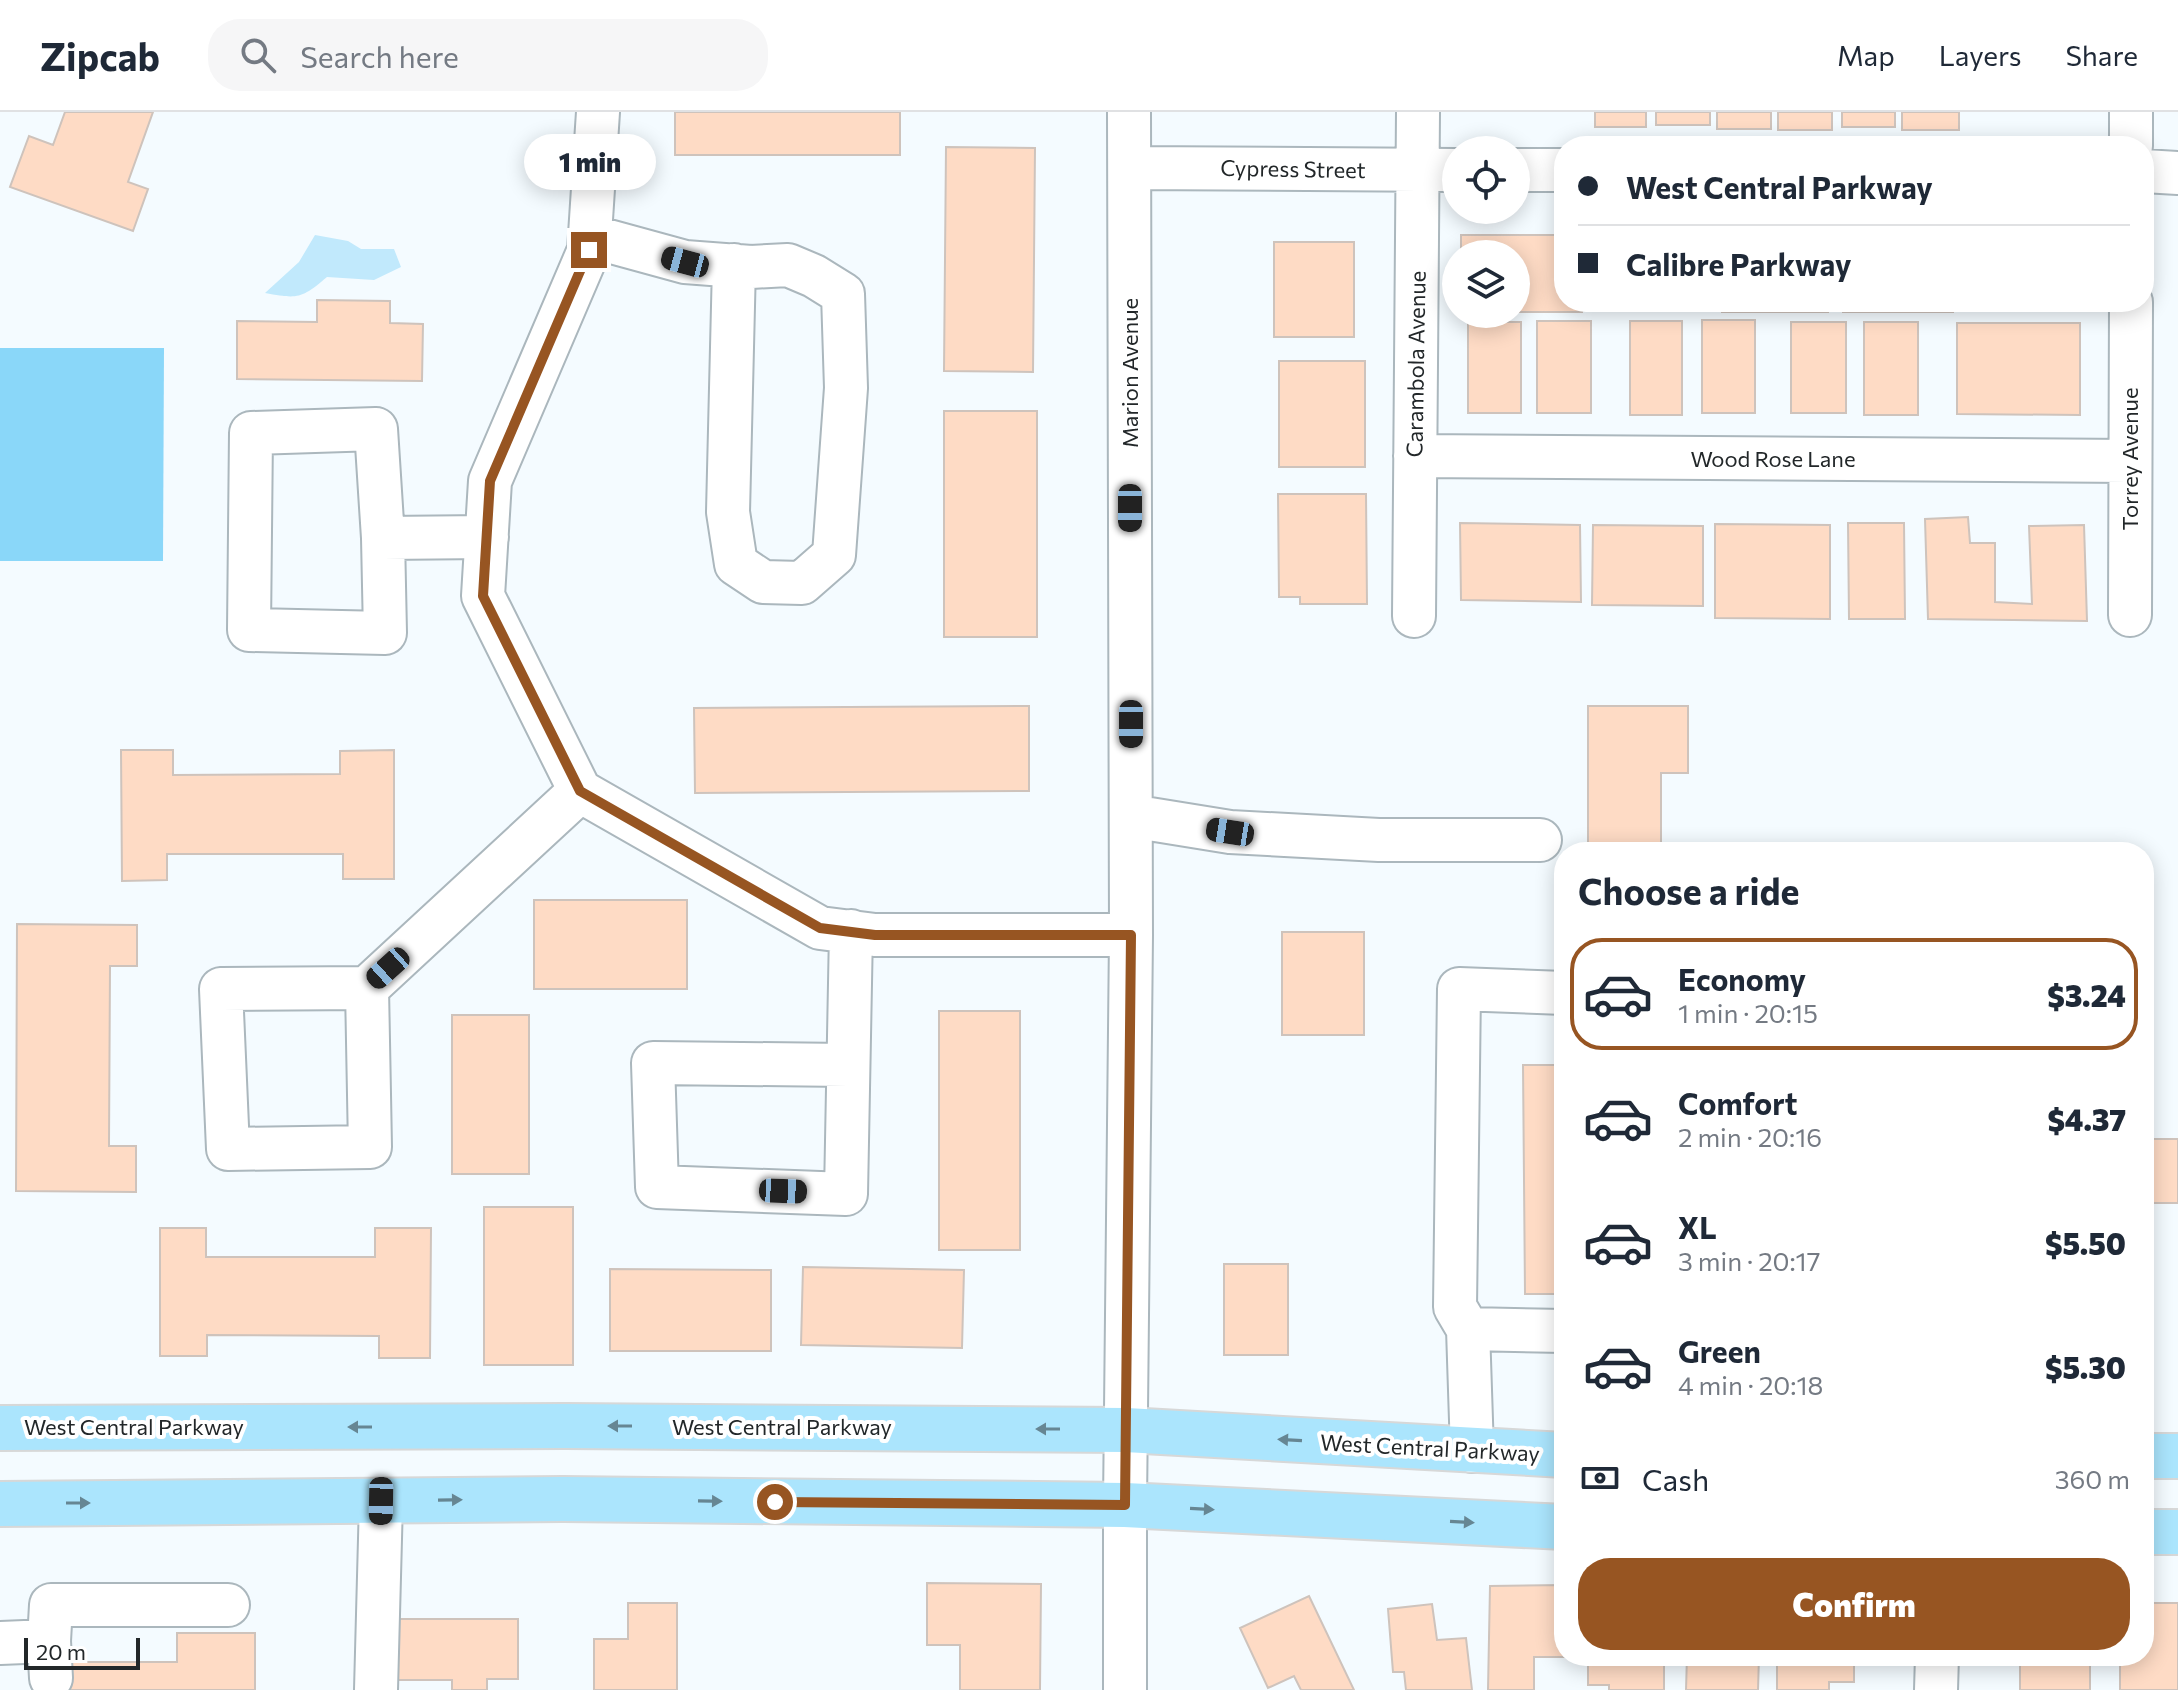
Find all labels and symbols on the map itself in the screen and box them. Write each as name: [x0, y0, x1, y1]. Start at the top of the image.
callout: 1 min: [523, 134, 655, 190]
street label: Cypress Street: [1220, 154, 1366, 183]
route end: [571, 232, 607, 268]
car: [659, 244, 711, 280]
street label: Carambola Avenue: [1400, 270, 1431, 458]
street label: Marion Avenue: [1116, 298, 1143, 448]
street label: Torrey Avenue: [2116, 387, 2143, 531]
street label: Wood Rose Lane: [1690, 445, 1856, 472]
car: [1118, 484, 1142, 532]
car: [1119, 700, 1143, 748]
car: [1204, 816, 1256, 848]
car: [362, 943, 414, 993]
car: [759, 1178, 807, 1204]
street label: West Central Parkway: [24, 1413, 244, 1440]
street label: West Central Parkway: [672, 1413, 892, 1440]
one-way arrow: [347, 1420, 372, 1433]
one-way arrow: [607, 1420, 632, 1432]
one-way arrow: [1035, 1423, 1060, 1436]
street label: West Central Parkway: [1320, 1428, 1541, 1467]
one-way arrow: [1277, 1433, 1302, 1446]
car: [369, 1477, 393, 1525]
route start: [757, 1484, 793, 1520]
one-way arrow: [438, 1494, 463, 1506]
one-way arrow: [698, 1495, 723, 1507]
one-way arrow: [66, 1497, 91, 1509]
one-way arrow: [1190, 1503, 1215, 1516]
one-way arrow: [1450, 1516, 1475, 1529]
scale bar: [24, 1634, 140, 1670]

